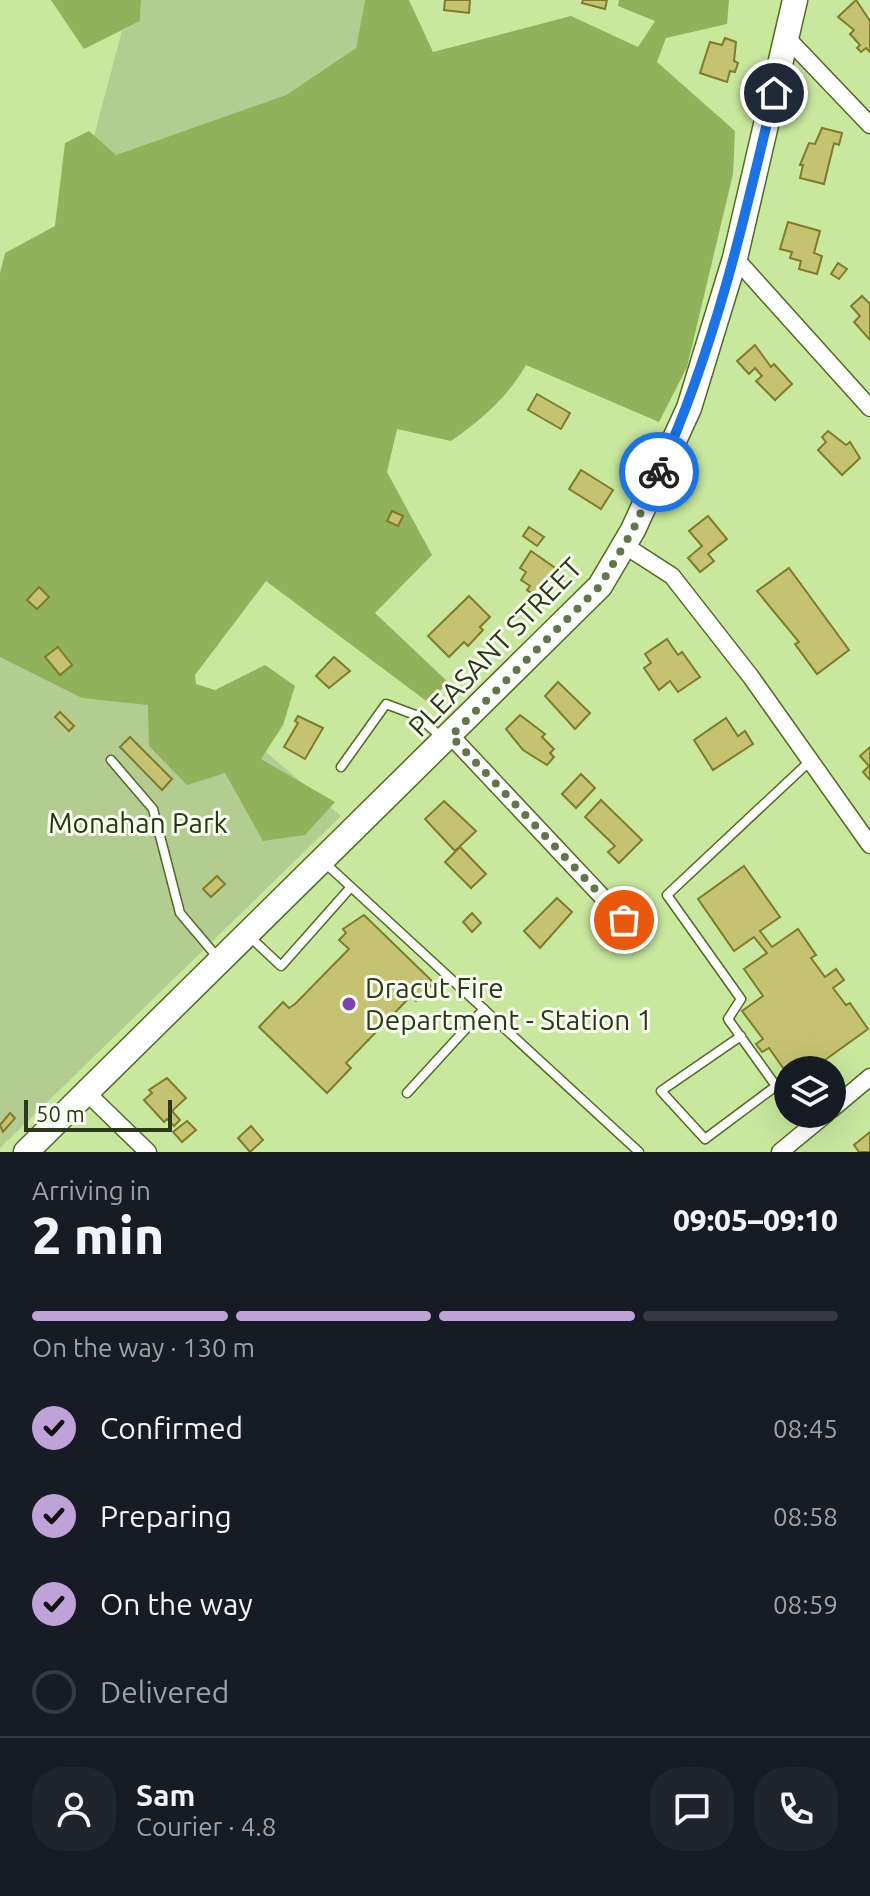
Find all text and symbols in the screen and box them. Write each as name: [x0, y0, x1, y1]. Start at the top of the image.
pin: [740, 59, 808, 127]
icon: home: [752, 71, 796, 115]
courier: [619, 432, 699, 512]
icon: bike: [637, 450, 681, 494]
street label: PLEASANT STREET: [402, 551, 588, 742]
park label: Monahan Park: [48, 807, 228, 838]
pin: [590, 886, 658, 954]
icon: bag: [602, 898, 646, 942]
place label: Dracut Fire Department - Station 1: [365, 972, 653, 1035]
marker: Dracut Fire Department - Station 1: [340, 995, 358, 1013]
map controls: [774, 1056, 846, 1128]
button: layers: [774, 1056, 846, 1128]
scale bar: [24, 1096, 172, 1132]
text: 50 m: [36, 1101, 85, 1126]
text: Arriving in: [32, 1176, 151, 1205]
text: 09:05–09:10: [673, 1203, 838, 1237]
text: 2 min: [32, 1206, 164, 1264]
text: On the way · 130 m: [32, 1333, 255, 1362]
icon: check: [32, 1406, 76, 1450]
text: Confirmed: [100, 1411, 243, 1445]
text: 08:45: [773, 1414, 838, 1443]
icon: check: [32, 1494, 76, 1538]
text: Preparing: [100, 1499, 232, 1533]
text: 08:58: [773, 1502, 838, 1531]
icon: check: [32, 1582, 76, 1626]
text: On the way: [100, 1587, 253, 1621]
text: 08:59: [773, 1590, 838, 1619]
text: Delivered: [100, 1675, 229, 1709]
button: person: [32, 1767, 116, 1851]
button: chat: [650, 1767, 734, 1851]
button: phone: [754, 1767, 838, 1851]
text: Sam: [136, 1778, 195, 1812]
text: Courier · 4.8: [136, 1812, 276, 1841]

